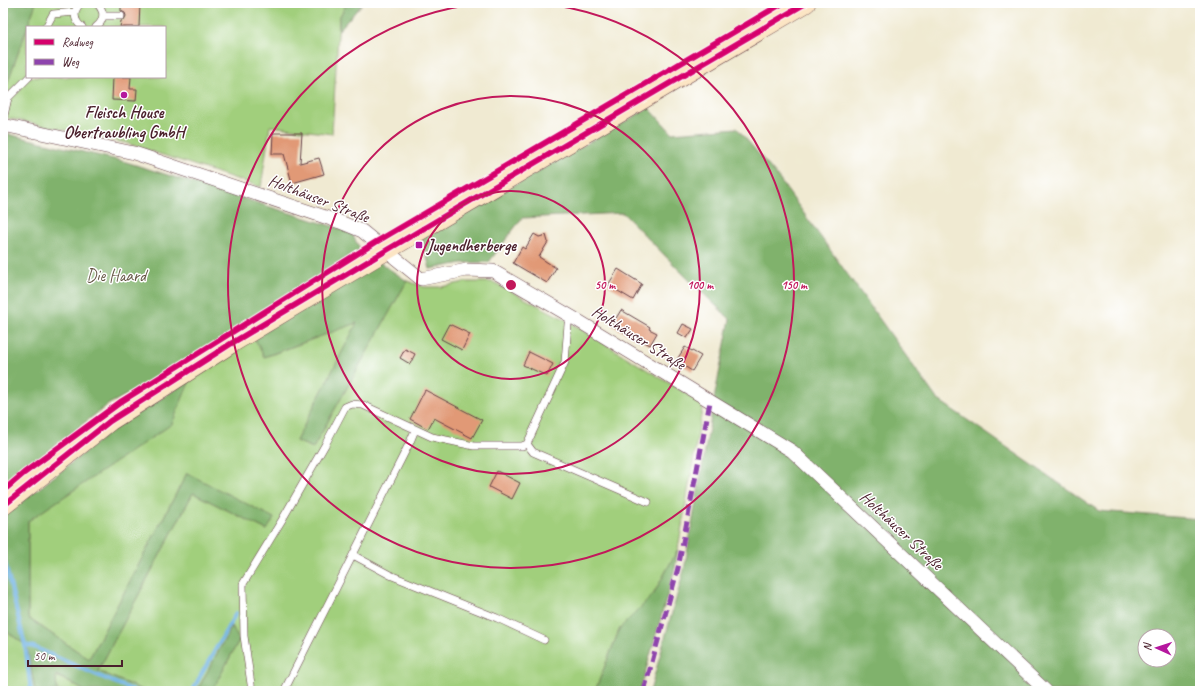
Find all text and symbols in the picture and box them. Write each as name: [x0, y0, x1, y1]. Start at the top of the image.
legend: [26, 26, 166, 78]
text: Radweg: [62, 34, 93, 50]
text: Weg: [62, 54, 80, 70]
marker: Fleisch House Obertraubling GmbH: [119, 90, 129, 100]
place label: Fleisch House Obertraubling GmbH: [64, 102, 187, 143]
street label: Holthäuser Straße: [265, 170, 374, 228]
place label: Jugendherberge: [426, 235, 517, 256]
marker: Jugendherberge: [414, 240, 424, 250]
park label: Die Haard: [86, 265, 149, 286]
text: 50 m: [595, 277, 616, 293]
text: 100 m: [687, 277, 714, 293]
text: 150 m: [781, 277, 808, 293]
centre of rings: [504, 278, 518, 292]
street label: Holthäuser Straße: [588, 300, 691, 375]
street label: Holthäuser Straße: [856, 486, 949, 575]
north arrow: [1137, 628, 1177, 668]
scale bar: [28, 642, 122, 668]
text: N: [1140, 642, 1154, 651]
text: 50 m: [34, 648, 56, 664]

